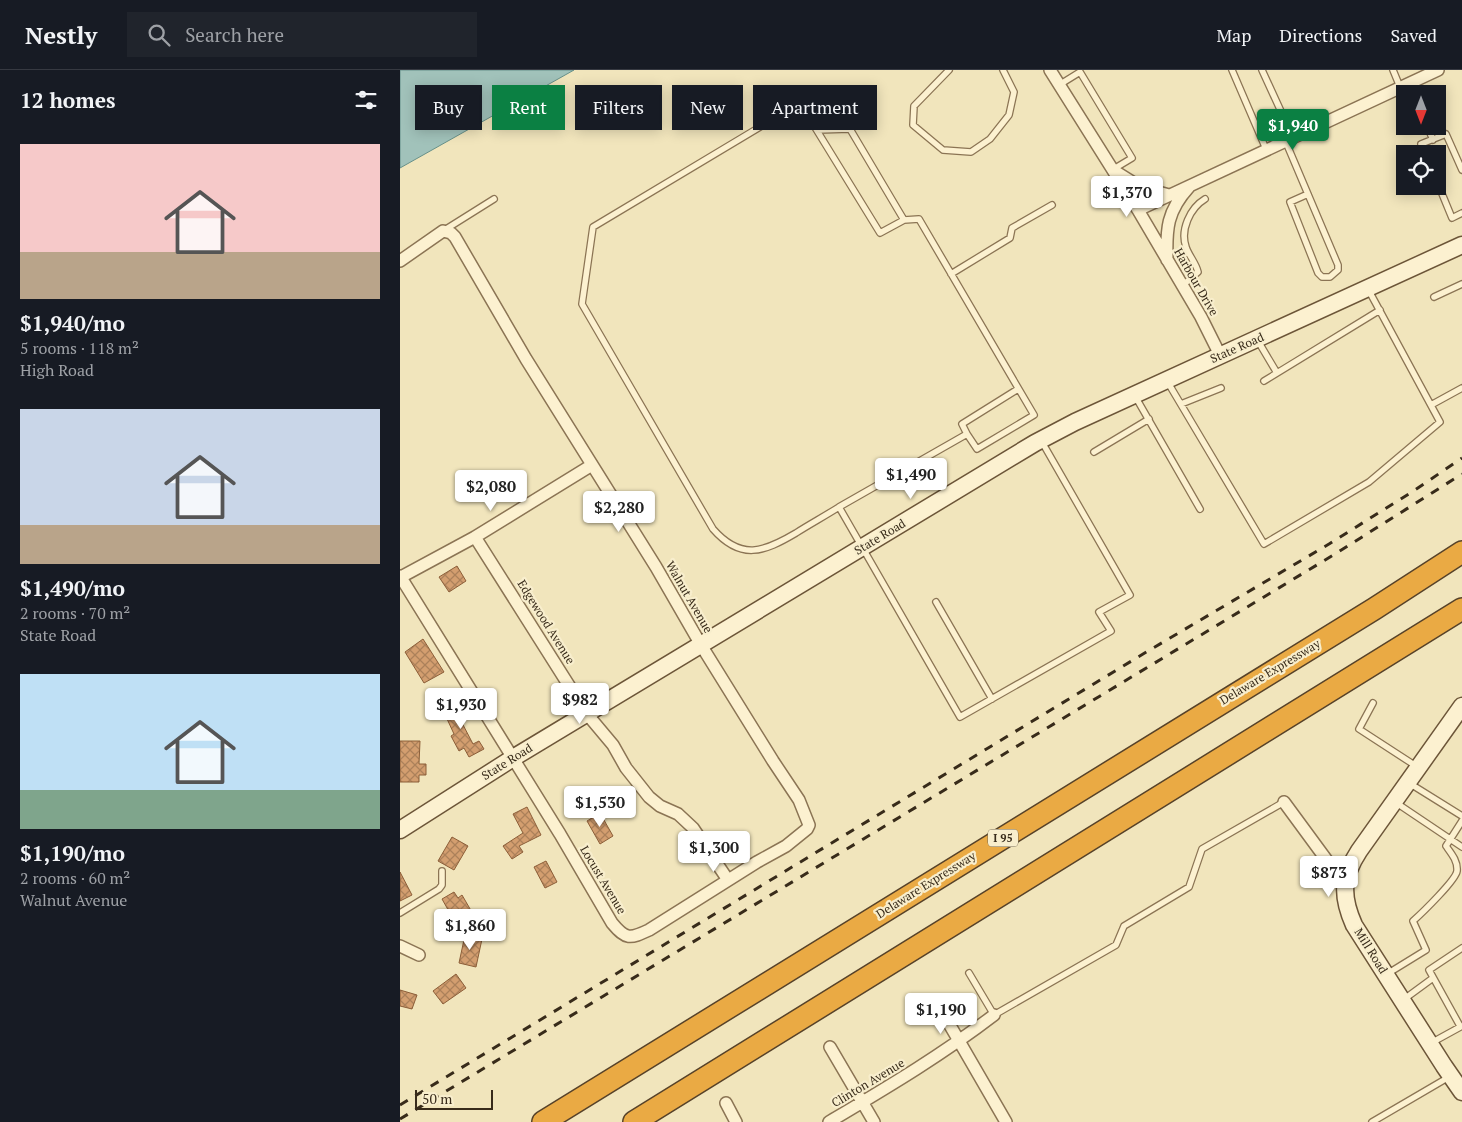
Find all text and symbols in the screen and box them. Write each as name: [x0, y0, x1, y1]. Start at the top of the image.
search box: [127, 12, 477, 57]
text: Nestly: [25, 19, 97, 51]
icon: search: [145, 21, 173, 49]
text: Search here: [185, 22, 284, 47]
text: Map: [1216, 23, 1251, 47]
text: Directions: [1279, 23, 1362, 47]
text: Saved: [1390, 23, 1437, 47]
chip: Buy: [415, 85, 482, 130]
chip: Rent: [492, 85, 565, 130]
chip: Filters: [575, 85, 662, 130]
chip: New: [672, 85, 743, 130]
chip: Apartment: [753, 85, 877, 130]
north arrow: [1396, 85, 1446, 135]
map controls: [1396, 85, 1446, 195]
text: 12 homes: [20, 86, 116, 114]
icon: filters: [352, 86, 380, 114]
pin: $1,940: [1252, 108, 1334, 151]
text: $1,940: [1268, 114, 1318, 136]
button: locate: [1396, 145, 1446, 195]
pin: $1,370: [1086, 176, 1168, 218]
icon: home: [155, 177, 245, 267]
text: $1,370: [1102, 181, 1152, 203]
street label: Harbour Drive: [1171, 245, 1222, 318]
text: $1,940/mo: [20, 309, 125, 337]
street label: State Road: [1208, 329, 1266, 366]
text: 5 rooms · 118 m²: [20, 337, 139, 359]
text: High Road: [20, 359, 94, 381]
icon: home: [155, 442, 245, 532]
pin: $1,490: [870, 458, 952, 500]
text: $1,490: [886, 463, 936, 485]
pin: $2,080: [450, 470, 532, 512]
text: $2,080: [466, 475, 516, 497]
pin: $2,280: [578, 490, 660, 533]
text: $2,280: [594, 496, 644, 518]
street label: State Road: [851, 515, 908, 558]
street label: Walnut Avenue: [663, 558, 716, 635]
text: $1,490/mo: [20, 574, 125, 602]
street label: Edgewood Avenue: [514, 577, 578, 667]
text: 2 rooms · 70 m²: [20, 602, 130, 624]
text: State Road: [20, 624, 96, 646]
street label: Delaware Expressway: [1217, 635, 1323, 707]
pin: $982: [550, 682, 610, 725]
pin: $1,930: [420, 688, 502, 730]
text: $982: [562, 688, 598, 710]
text: $1,930: [436, 693, 486, 715]
icon: home: [155, 707, 245, 797]
street label: State Road: [479, 740, 535, 783]
pin: $1,530: [559, 786, 641, 828]
text: $1,530: [575, 791, 625, 813]
pin: $1,300: [673, 830, 755, 873]
road number: I 95: [988, 830, 1018, 846]
text: $1,300: [689, 836, 739, 858]
text: $1,190/mo: [20, 839, 125, 867]
street label: Locust Avenue: [577, 843, 630, 917]
street label: Delaware Expressway: [873, 847, 979, 921]
pin: $873: [1299, 856, 1359, 898]
text: $873: [1311, 861, 1347, 883]
text: 2 rooms · 60 m²: [20, 867, 130, 889]
text: Walnut Avenue: [20, 889, 127, 911]
pin: $1,860: [429, 908, 511, 951]
text: $1,860: [445, 914, 495, 936]
street label: Mill Road: [1352, 925, 1391, 977]
pin: $1,190: [900, 992, 982, 1035]
text: $1,190: [916, 998, 966, 1020]
street label: Clinton Avenue: [829, 1055, 907, 1110]
scale bar: [415, 1087, 492, 1110]
text: 50 m: [422, 1089, 452, 1108]

